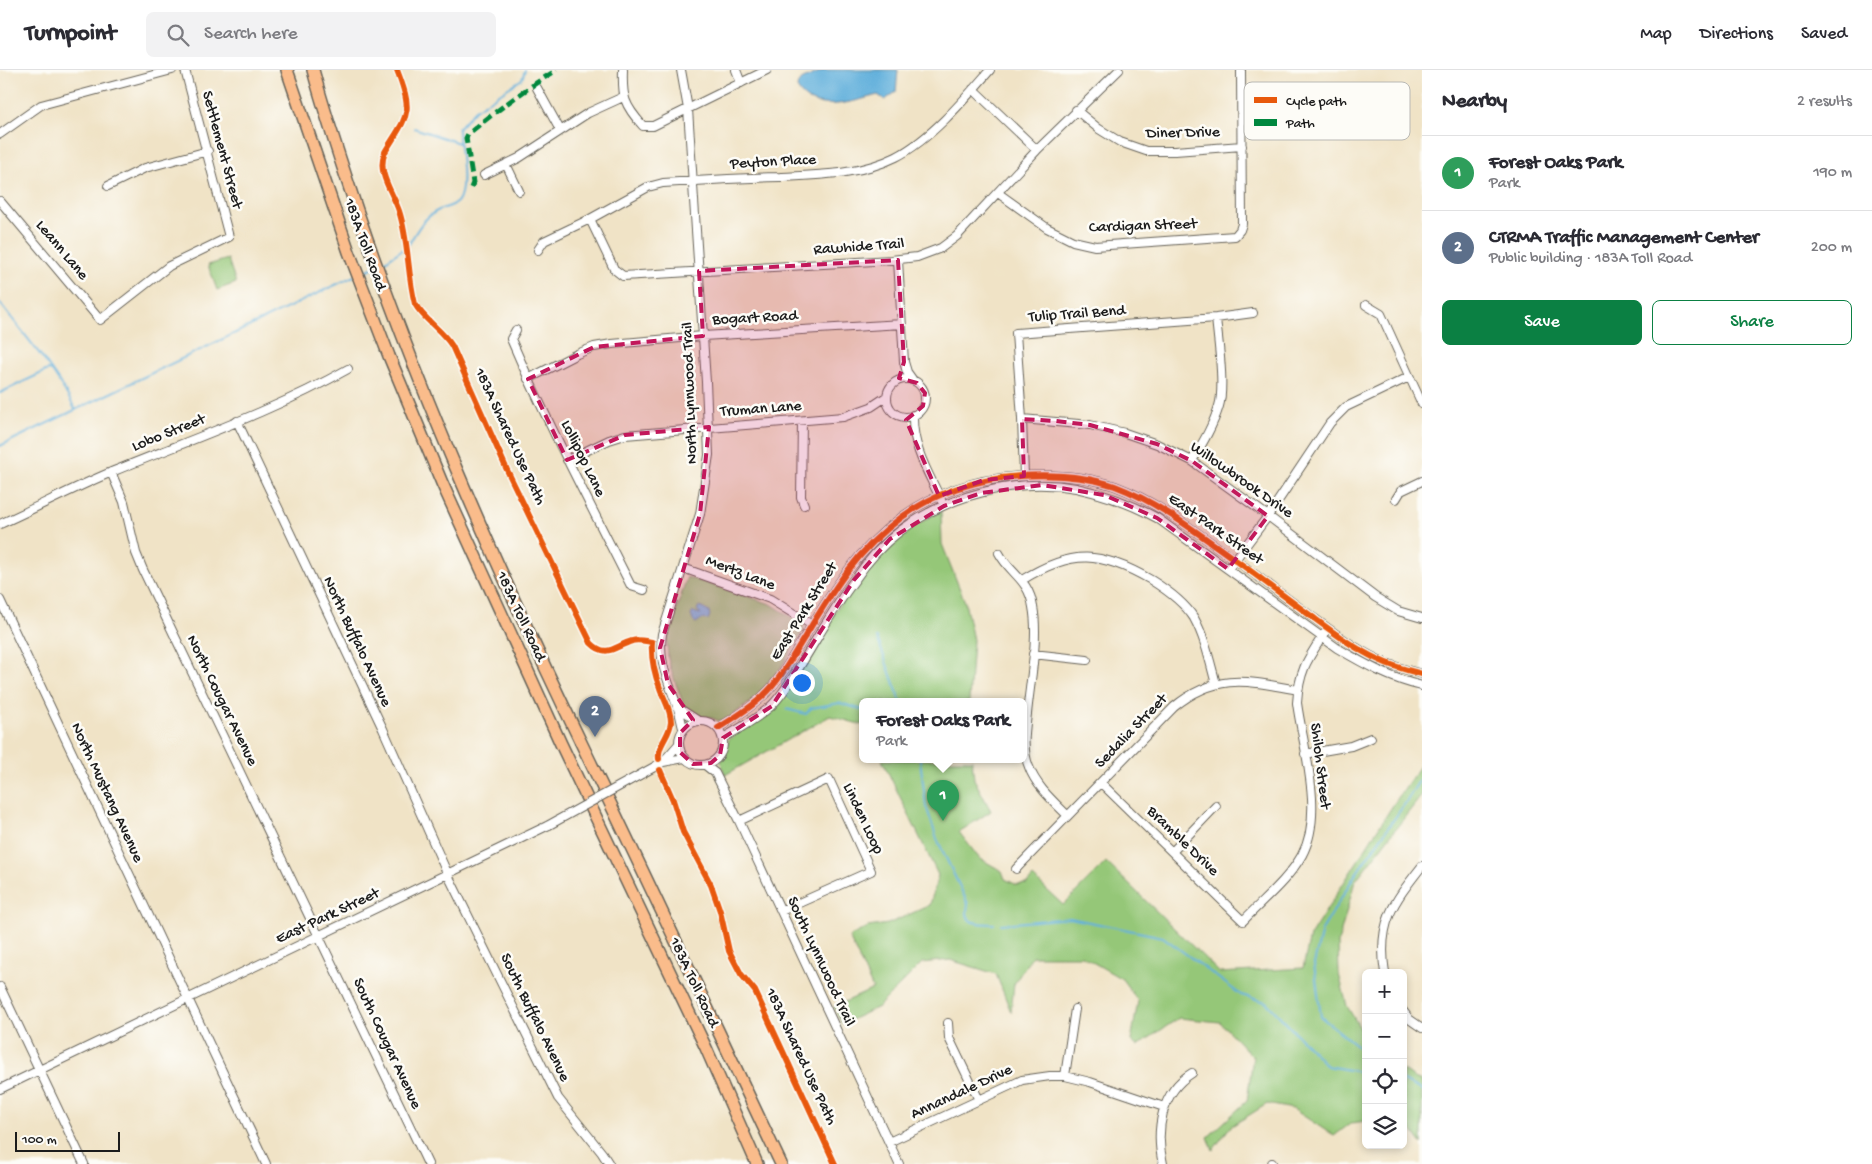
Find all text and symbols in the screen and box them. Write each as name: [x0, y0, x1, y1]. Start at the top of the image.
search box: [146, 12, 496, 57]
text: Turnpoint: [25, 20, 116, 49]
icon: search: [164, 21, 192, 49]
text: Search here: [204, 23, 298, 46]
text: Map: [1640, 24, 1672, 45]
text: Directions: [1700, 24, 1773, 45]
text: Saved: [1801, 24, 1847, 45]
legend: [1244, 82, 1410, 140]
street label: Settlement Street: [196, 89, 246, 212]
text: Nearby: [1442, 90, 1507, 115]
text: 2 results: [1797, 93, 1852, 112]
text: Cycle path: [1286, 94, 1347, 111]
text: Path: [1285, 116, 1315, 133]
street label: Diner Drive: [1145, 124, 1221, 144]
street label: Peyton Place: [729, 151, 817, 175]
text: Forest Oaks Park: [1489, 152, 1623, 175]
text: 1: [1455, 164, 1461, 183]
text: 190 m: [1813, 164, 1852, 183]
text: Park: [1489, 175, 1520, 194]
street label: 183A Toll Road: [338, 195, 390, 295]
street label: Cardigan Street: [1089, 216, 1199, 238]
street label: Leann Lane: [30, 217, 92, 285]
text: CTRMA Traffic Management Center: [1489, 227, 1759, 250]
street label: Rawhide Trail: [813, 235, 905, 261]
text: 2: [1454, 239, 1462, 258]
text: 200 m: [1811, 239, 1852, 258]
text: Public building · 183A Toll Road: [1489, 250, 1692, 269]
button: Save: [1442, 300, 1642, 345]
button: Share: [1652, 300, 1852, 345]
street label: Tulip Trail Bend: [1027, 302, 1128, 328]
street label: Bogart Road: [711, 307, 800, 331]
street label: North Lynnwood Trail: [679, 322, 703, 464]
street label: 183A Shared Use Path: [469, 365, 549, 509]
street label: Truman Lane: [719, 398, 803, 422]
street label: Lobo Street: [130, 410, 210, 457]
street label: Lollipop Lane: [555, 417, 609, 501]
street label: Willowbrook Drive: [1186, 438, 1297, 524]
street label: East Park Street: [1164, 490, 1268, 571]
street label: Mertz Lane: [703, 552, 778, 596]
street label: East Park Street: [767, 558, 844, 665]
street label: 183A Toll Road: [490, 568, 550, 666]
street label: North Buffalo Avenue: [318, 574, 395, 711]
street label: North Cougar Avenue: [181, 632, 261, 770]
your location: [789, 670, 815, 696]
street label: Sedalia Street: [1092, 690, 1173, 773]
pin: 2: [579, 696, 611, 737]
popup: [859, 698, 1027, 763]
text: Forest Oaks Park: [876, 710, 1010, 733]
street label: North Mustang Avenue: [65, 720, 147, 866]
street label: Shiloh Street: [1304, 722, 1334, 811]
text: Park: [876, 733, 907, 752]
street label: Linden Loop: [837, 780, 887, 858]
pin: 1: [927, 780, 959, 821]
street label: Bramble Drive: [1141, 802, 1223, 882]
street label: East Park Street: [273, 884, 384, 949]
street label: South Lynnwood Trail: [782, 894, 858, 1030]
street label: 183A Toll Road: [663, 934, 723, 1032]
street label: South Buffalo Avenue: [495, 951, 574, 1086]
map controls: [1362, 969, 1407, 1149]
button: +: [1362, 969, 1407, 1014]
street label: South Cougar Avenue: [347, 976, 425, 1113]
street label: 183A Shared Use Path: [760, 985, 840, 1129]
button: −: [1362, 1014, 1407, 1059]
button: locate: [1362, 1059, 1407, 1104]
street label: Annandale Drive: [908, 1061, 1016, 1125]
button: layers: [1362, 1104, 1407, 1149]
scale bar: [15, 1129, 120, 1152]
text: 100 m: [22, 1132, 57, 1149]

